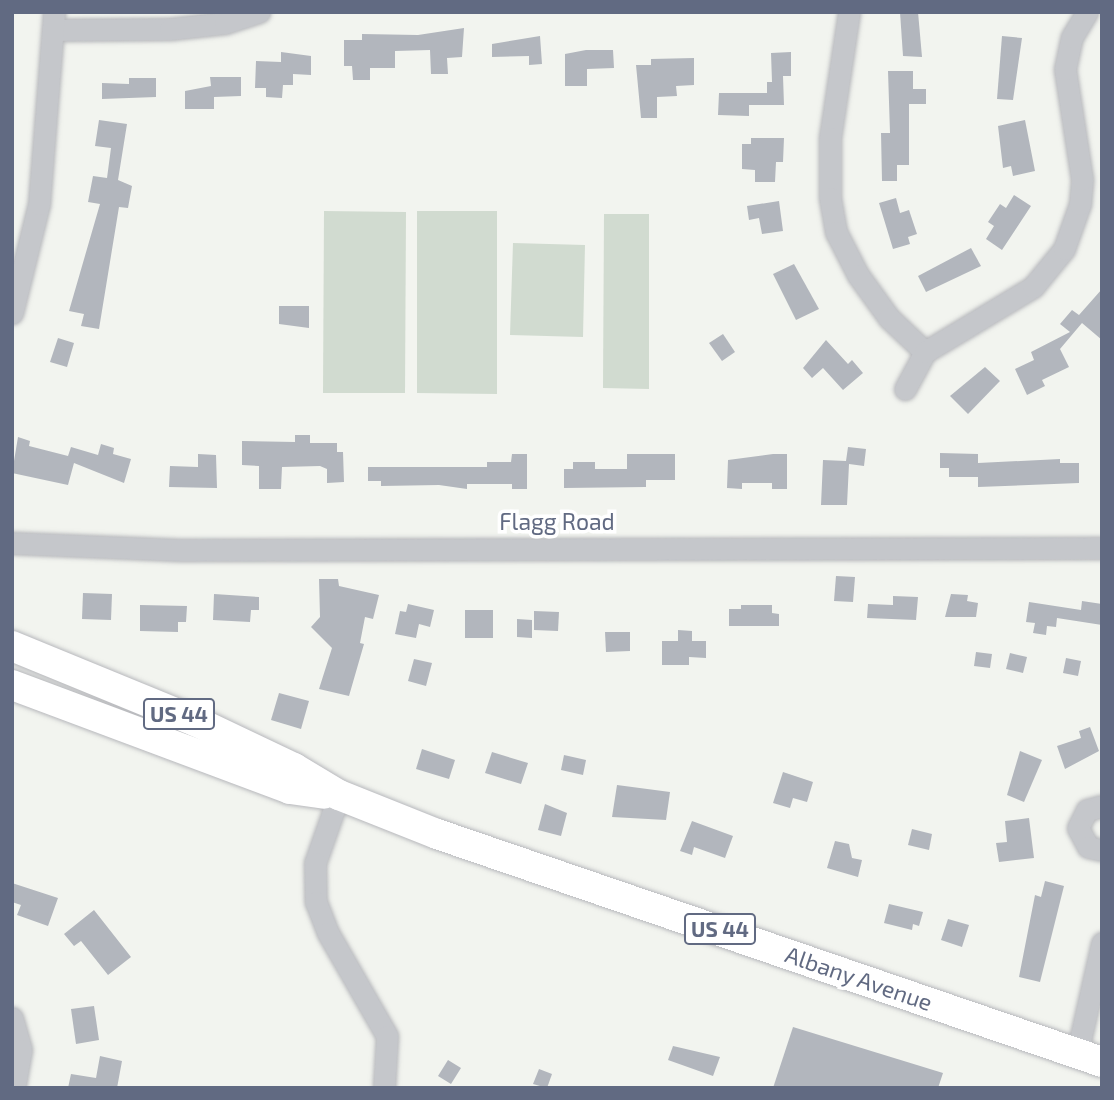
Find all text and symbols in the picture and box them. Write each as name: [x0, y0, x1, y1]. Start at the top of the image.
street label: Flagg Road: [499, 507, 615, 535]
road number: US 44: [142, 696, 216, 732]
road number: US 44: [683, 912, 757, 946]
street label: Albany Avenue: [781, 940, 937, 1016]

